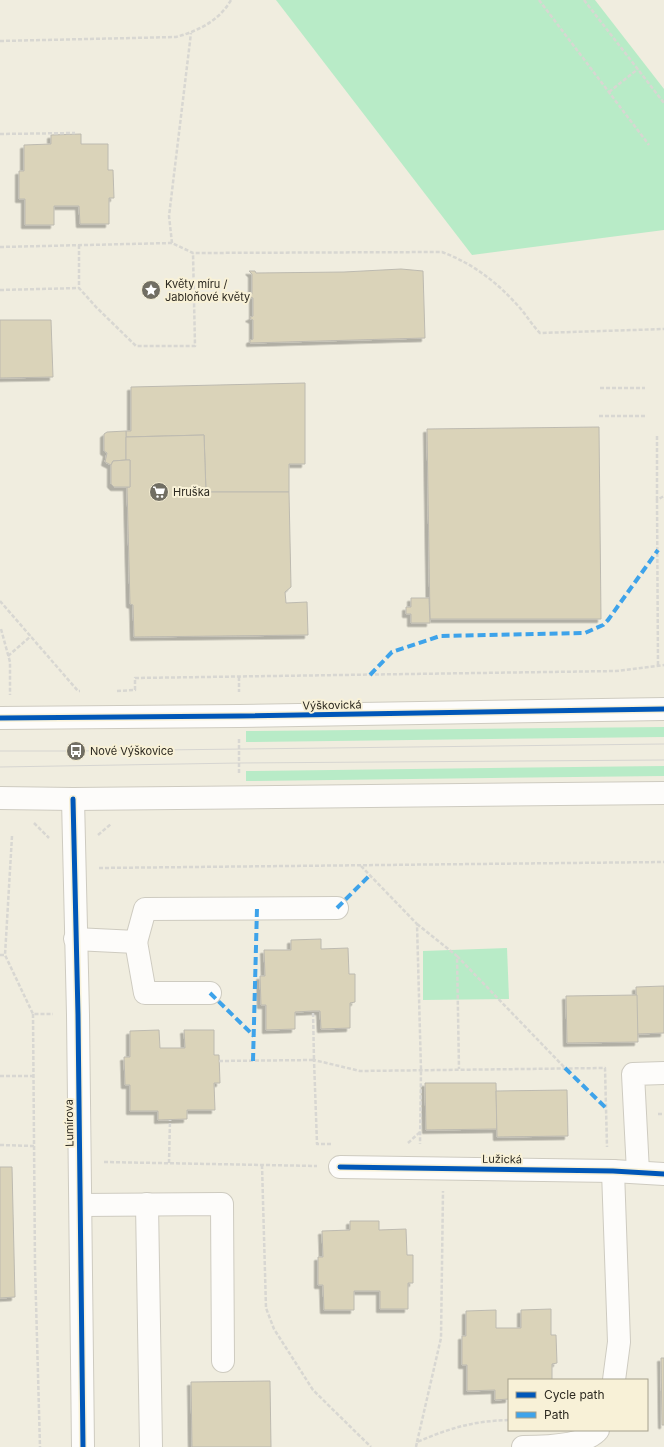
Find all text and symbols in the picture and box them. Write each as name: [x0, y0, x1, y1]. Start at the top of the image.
place label: Květy míru / Jabloňové květy: [165, 277, 250, 304]
place icon: Květy míru / Jabloňové květy: [140, 279, 162, 301]
supermarket icon: Hruška: [148, 481, 170, 503]
place label: Hruška: [173, 485, 210, 499]
street label: Výškovická: [302, 697, 362, 713]
bus stop icon: Nové Výškovice: [65, 740, 87, 762]
place label: Nové Výškovice: [90, 744, 173, 758]
street label: Lumírova: [62, 1099, 76, 1147]
street label: Lužická: [482, 1152, 522, 1166]
legend: [508, 1379, 648, 1431]
text: Cycle path: [544, 1387, 605, 1402]
text: Path: [544, 1407, 569, 1422]

